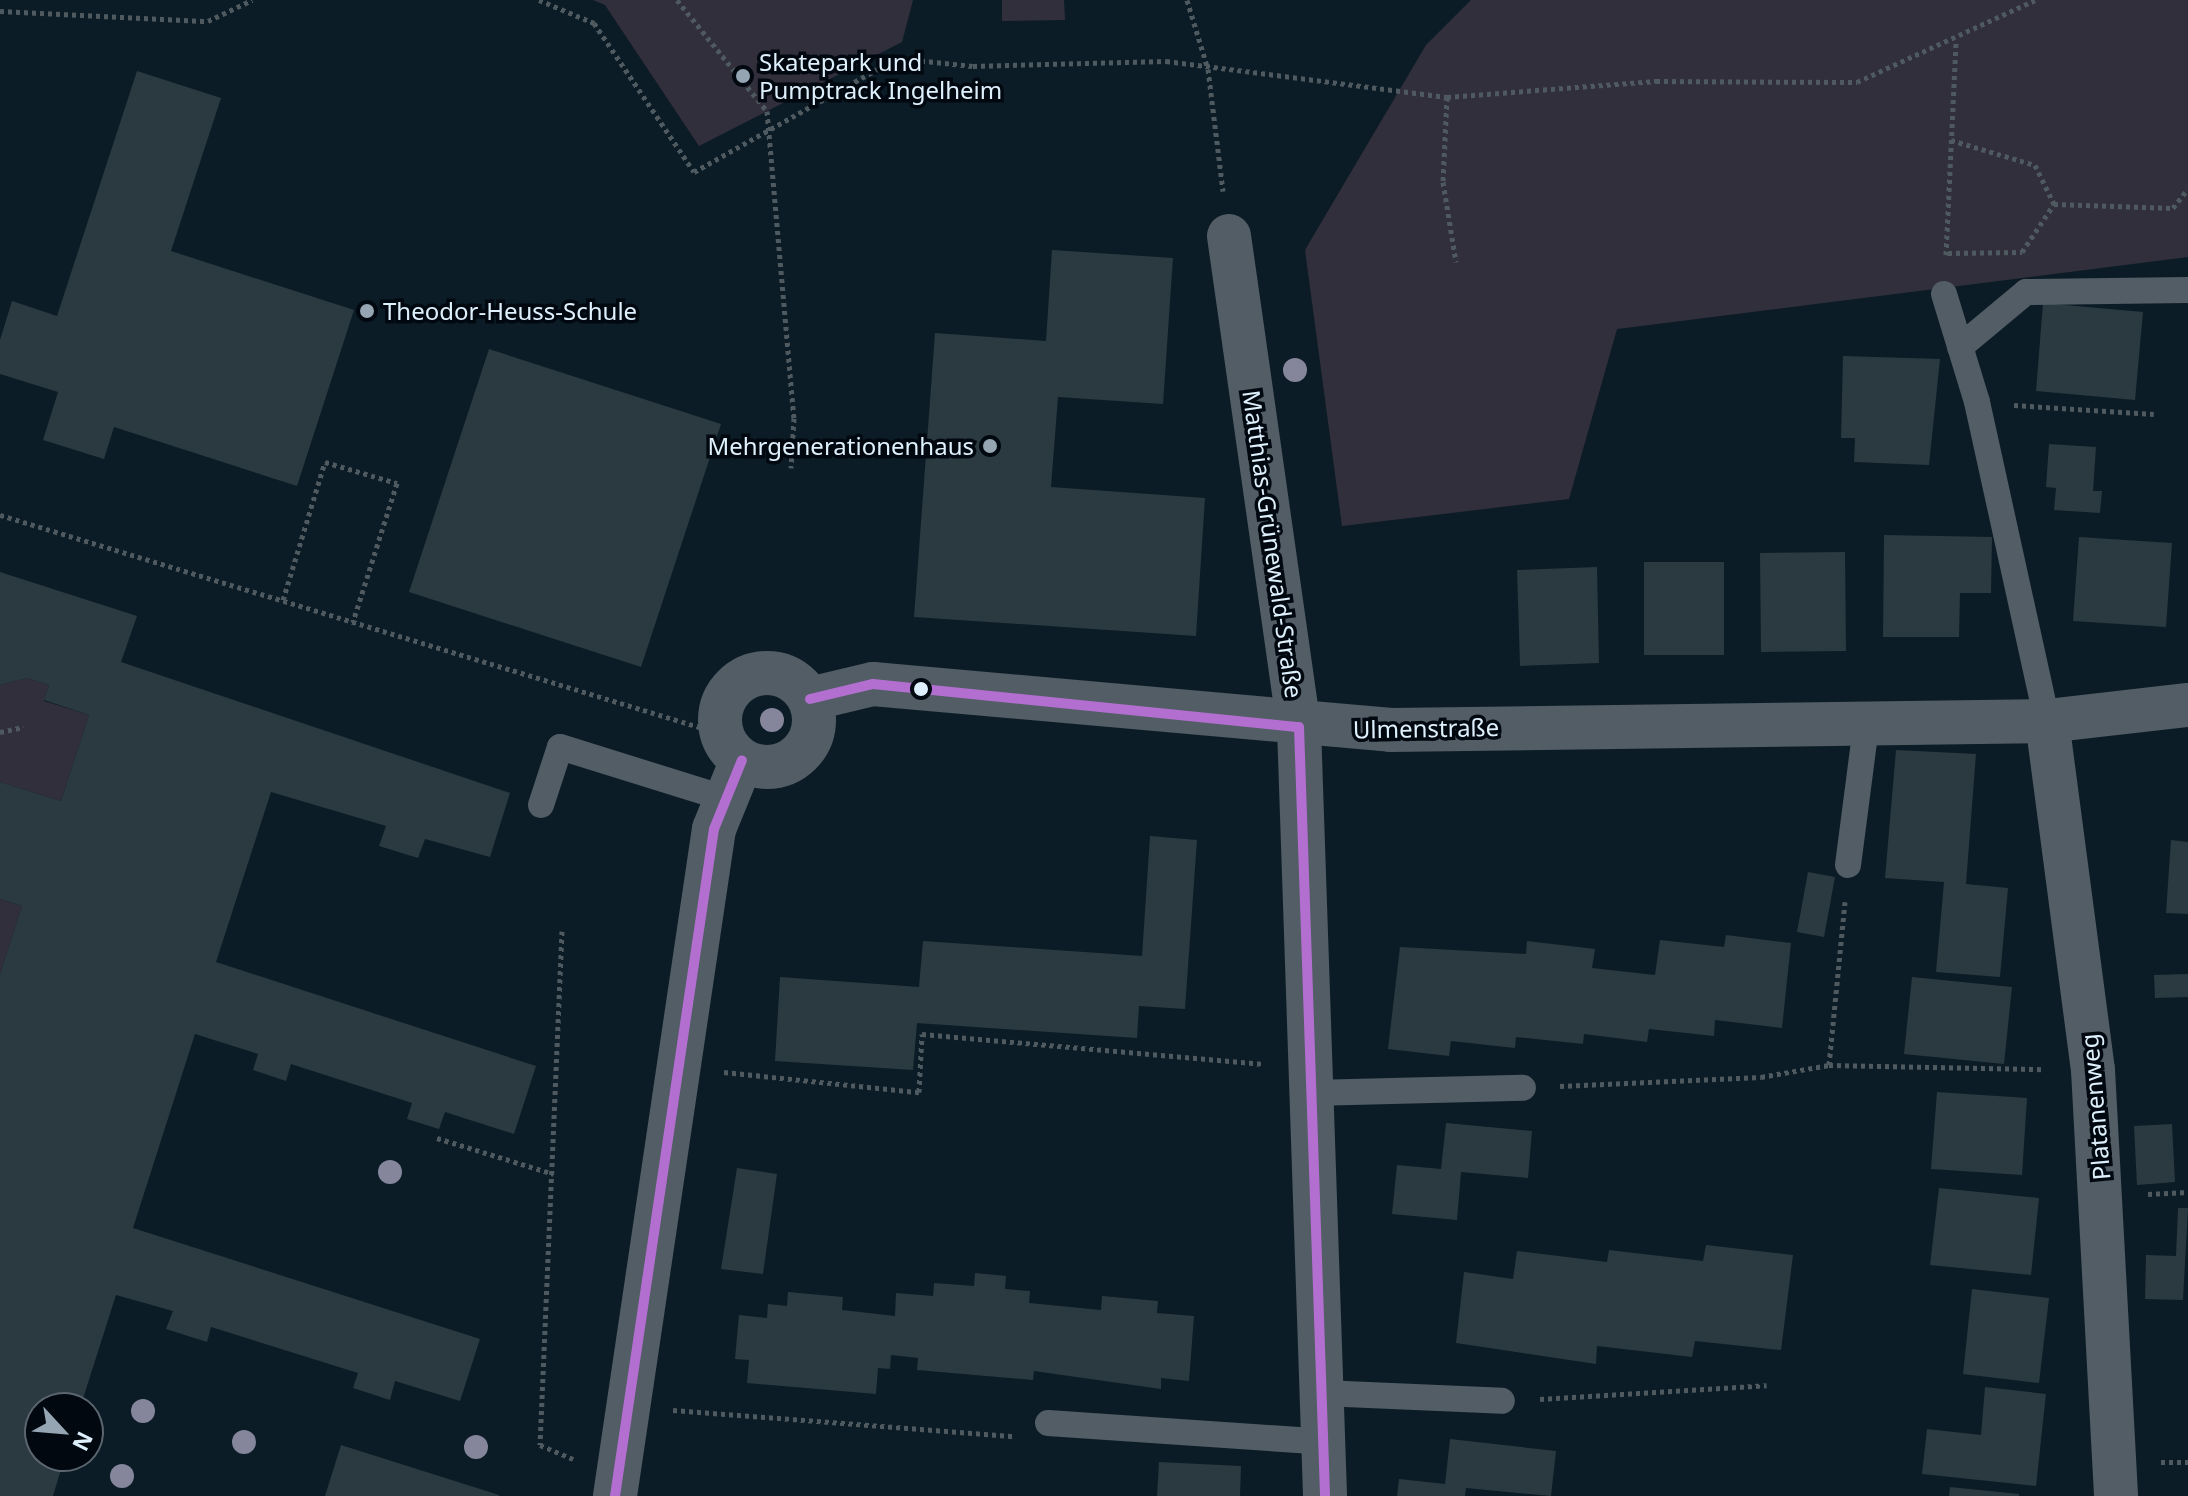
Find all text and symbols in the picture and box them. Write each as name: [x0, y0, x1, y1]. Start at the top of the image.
place label: Skatepark und Pumptrack Ingelheim: [759, 48, 1002, 104]
marker: Skatepark und Pumptrack Ingelheim: [734, 67, 752, 85]
place label: Theodor-Heuss-Schule: [383, 297, 637, 325]
marker: Theodor-Heuss-Schule: [358, 302, 376, 320]
street label: Matthias-Grünewald-Straße: [1237, 388, 1309, 700]
place label: Mehrgenerationenhaus: [707, 432, 974, 460]
marker: Mehrgenerationenhaus: [981, 437, 999, 455]
unlabelled marker: [913, 681, 929, 697]
street label: Ulmenstraße: [1353, 712, 1499, 744]
street label: Platanenweg: [2074, 1033, 2116, 1181]
north arrow: [24, 1392, 104, 1472]
text: N: [66, 1427, 101, 1456]

